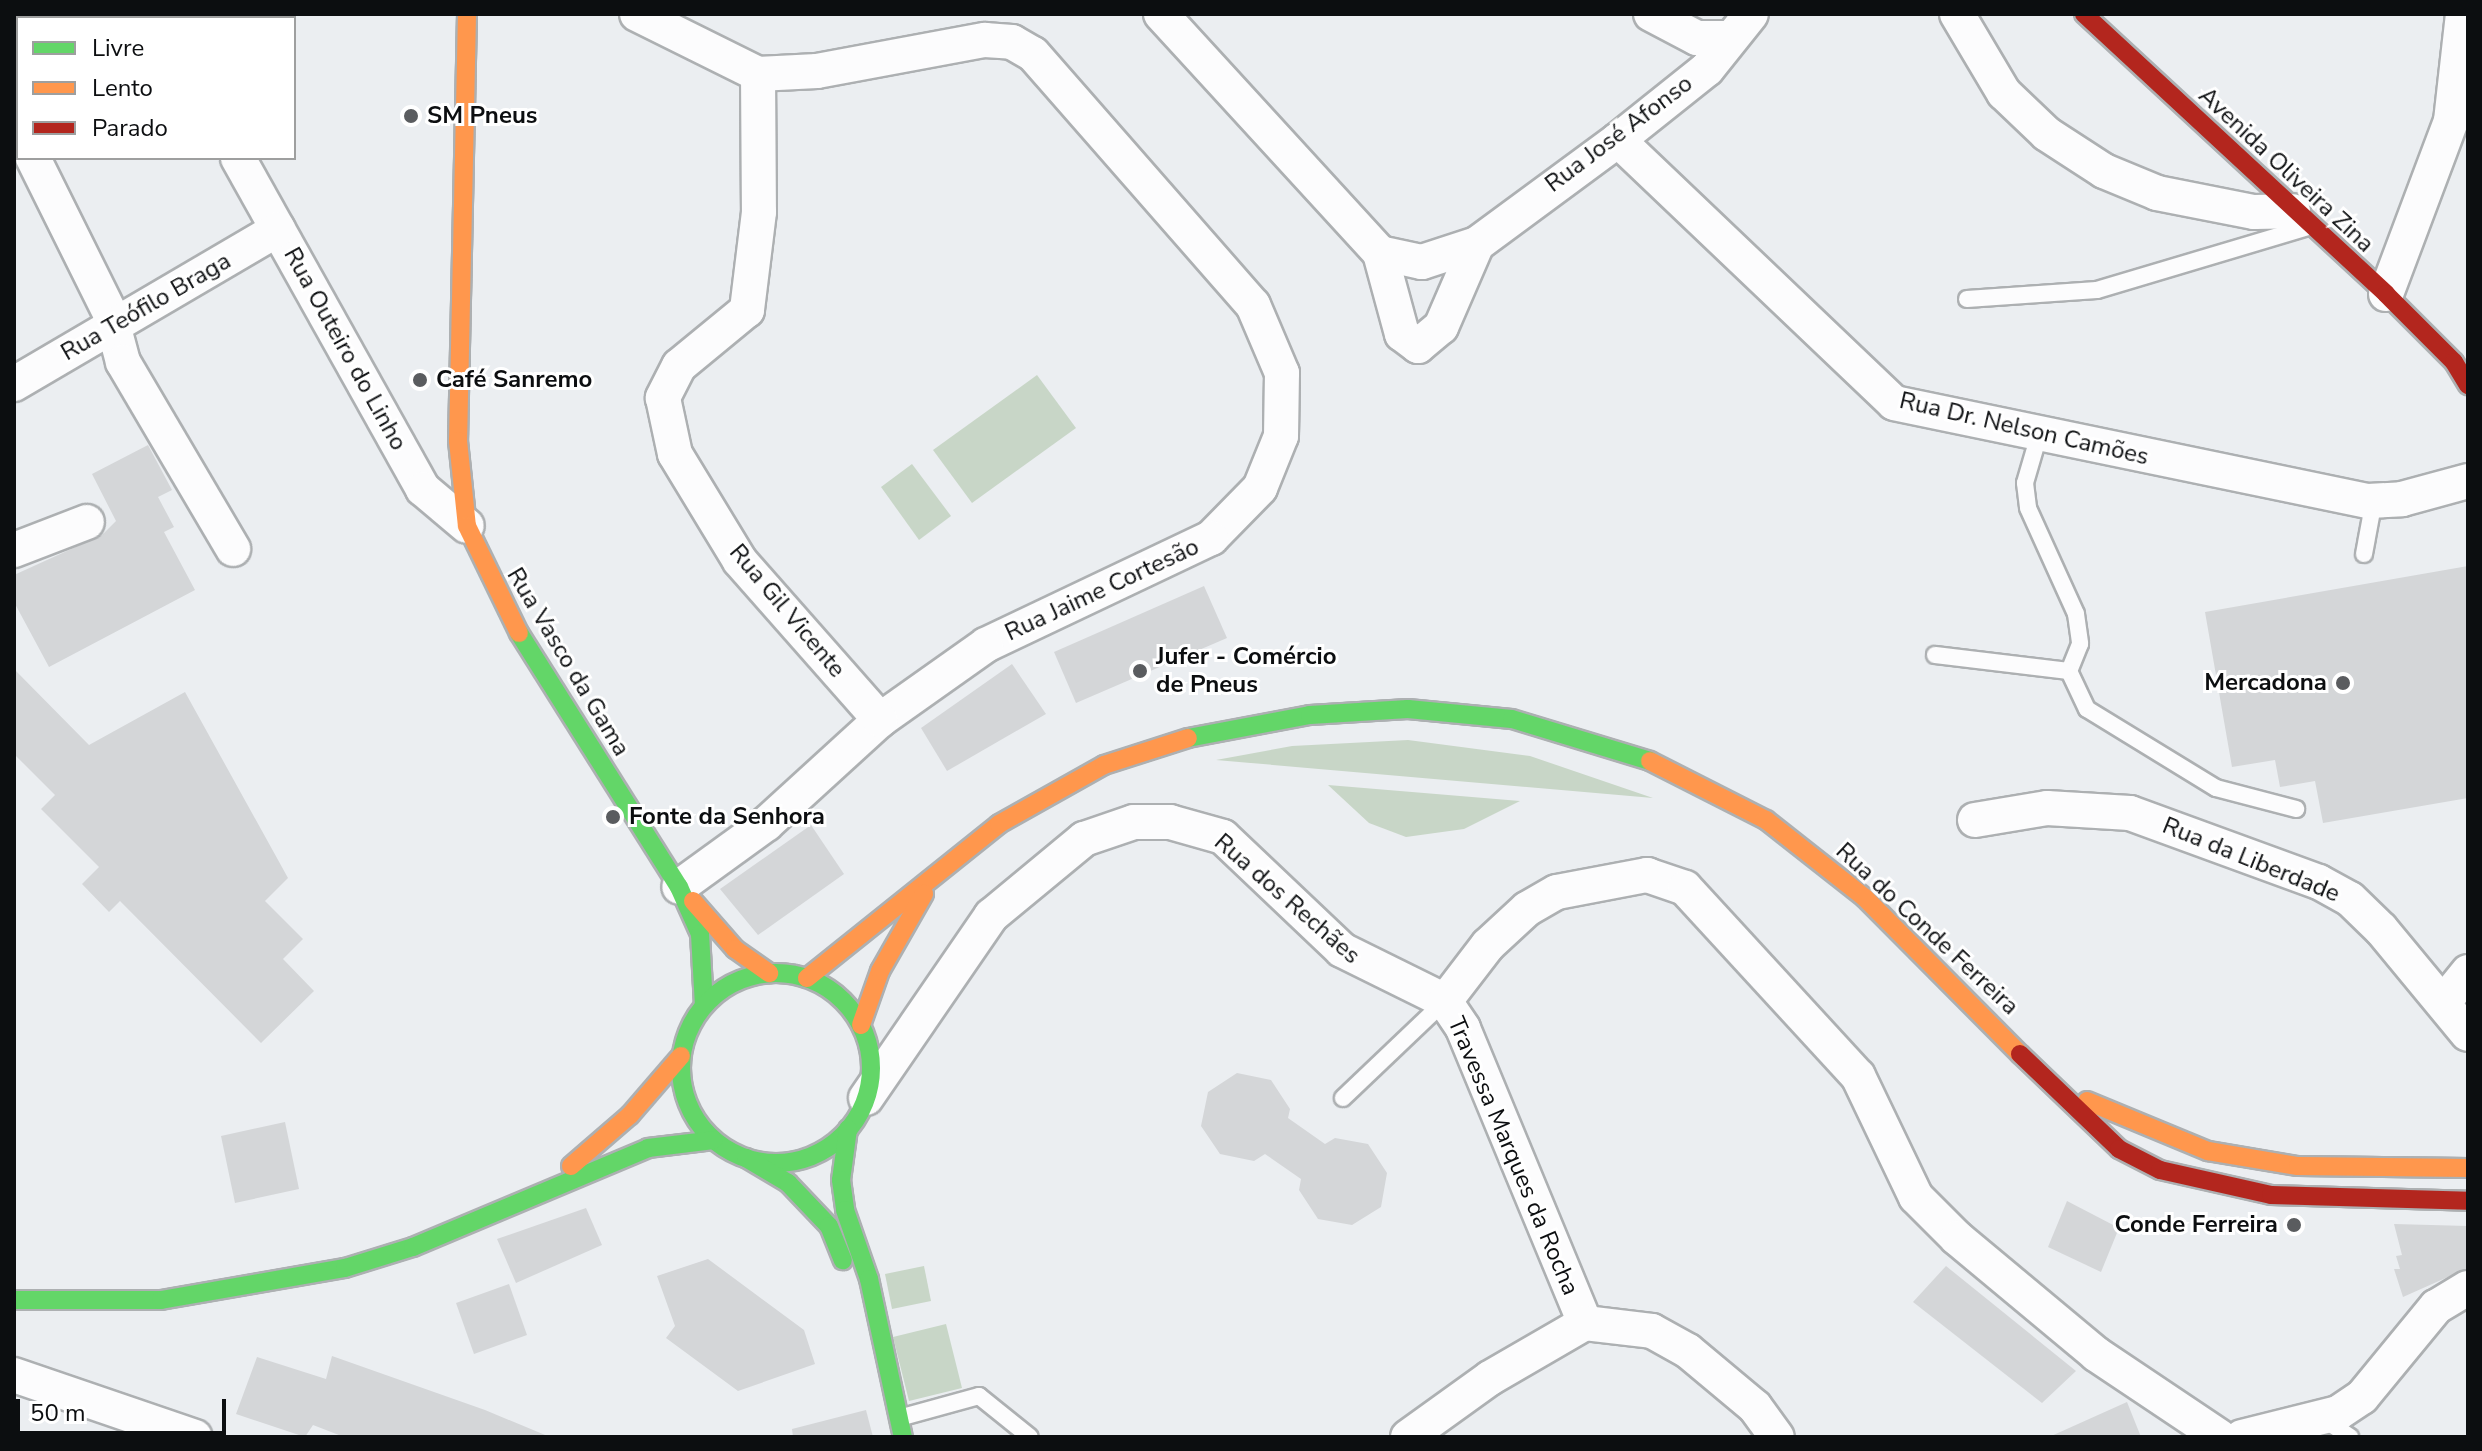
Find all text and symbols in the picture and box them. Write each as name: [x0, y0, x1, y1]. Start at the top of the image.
legend: [16, 16, 296, 160]
text: Livre: [92, 32, 144, 64]
street label: Rua José Afonso: [1540, 69, 1698, 199]
text: Lento: [92, 72, 153, 104]
street label: Avenida Oliveira Zina: [2192, 81, 2380, 259]
place label: SM Pneus: [427, 102, 538, 130]
marker: SM Pneus: [402, 107, 420, 125]
text: Parado: [92, 112, 168, 144]
street label: Rua Outeiro do Linho: [277, 243, 413, 455]
street label: Rua Teófilo Braga: [56, 247, 236, 367]
place label: Café Sanremo: [436, 366, 592, 394]
marker: Café Sanremo: [411, 371, 429, 389]
street label: Rua Dr. Nelson Camões: [1897, 386, 2151, 472]
street label: Rua Jaime Cortesão: [1001, 532, 1203, 648]
street label: Rua Gil Vicente: [723, 539, 851, 683]
street label: Rua Vasco da Gama: [500, 563, 636, 761]
place label: Jufer - Comércio de Pneus: [1156, 643, 1336, 699]
marker: Jufer - Comércio de Pneus: [1131, 662, 1149, 680]
place label: Mercadona: [2204, 669, 2327, 697]
marker: Mercadona: [2334, 674, 2352, 692]
place label: Fonte da Senhora: [629, 803, 825, 831]
marker: Fonte da Senhora: [604, 808, 622, 826]
street label: Rua da Liberdade: [2158, 811, 2344, 909]
street label: Rua dos Rechães: [1208, 828, 1366, 970]
street label: Rua do Conde Ferreira: [1830, 837, 2024, 1021]
street label: Travessa Marques da Rocha: [1441, 1012, 1585, 1300]
place label: Conde Ferreira: [2115, 1211, 2278, 1239]
marker: Conde Ferreira: [2285, 1216, 2303, 1234]
scale bar: [20, 1383, 230, 1433]
text: 50 m: [30, 1397, 86, 1429]

